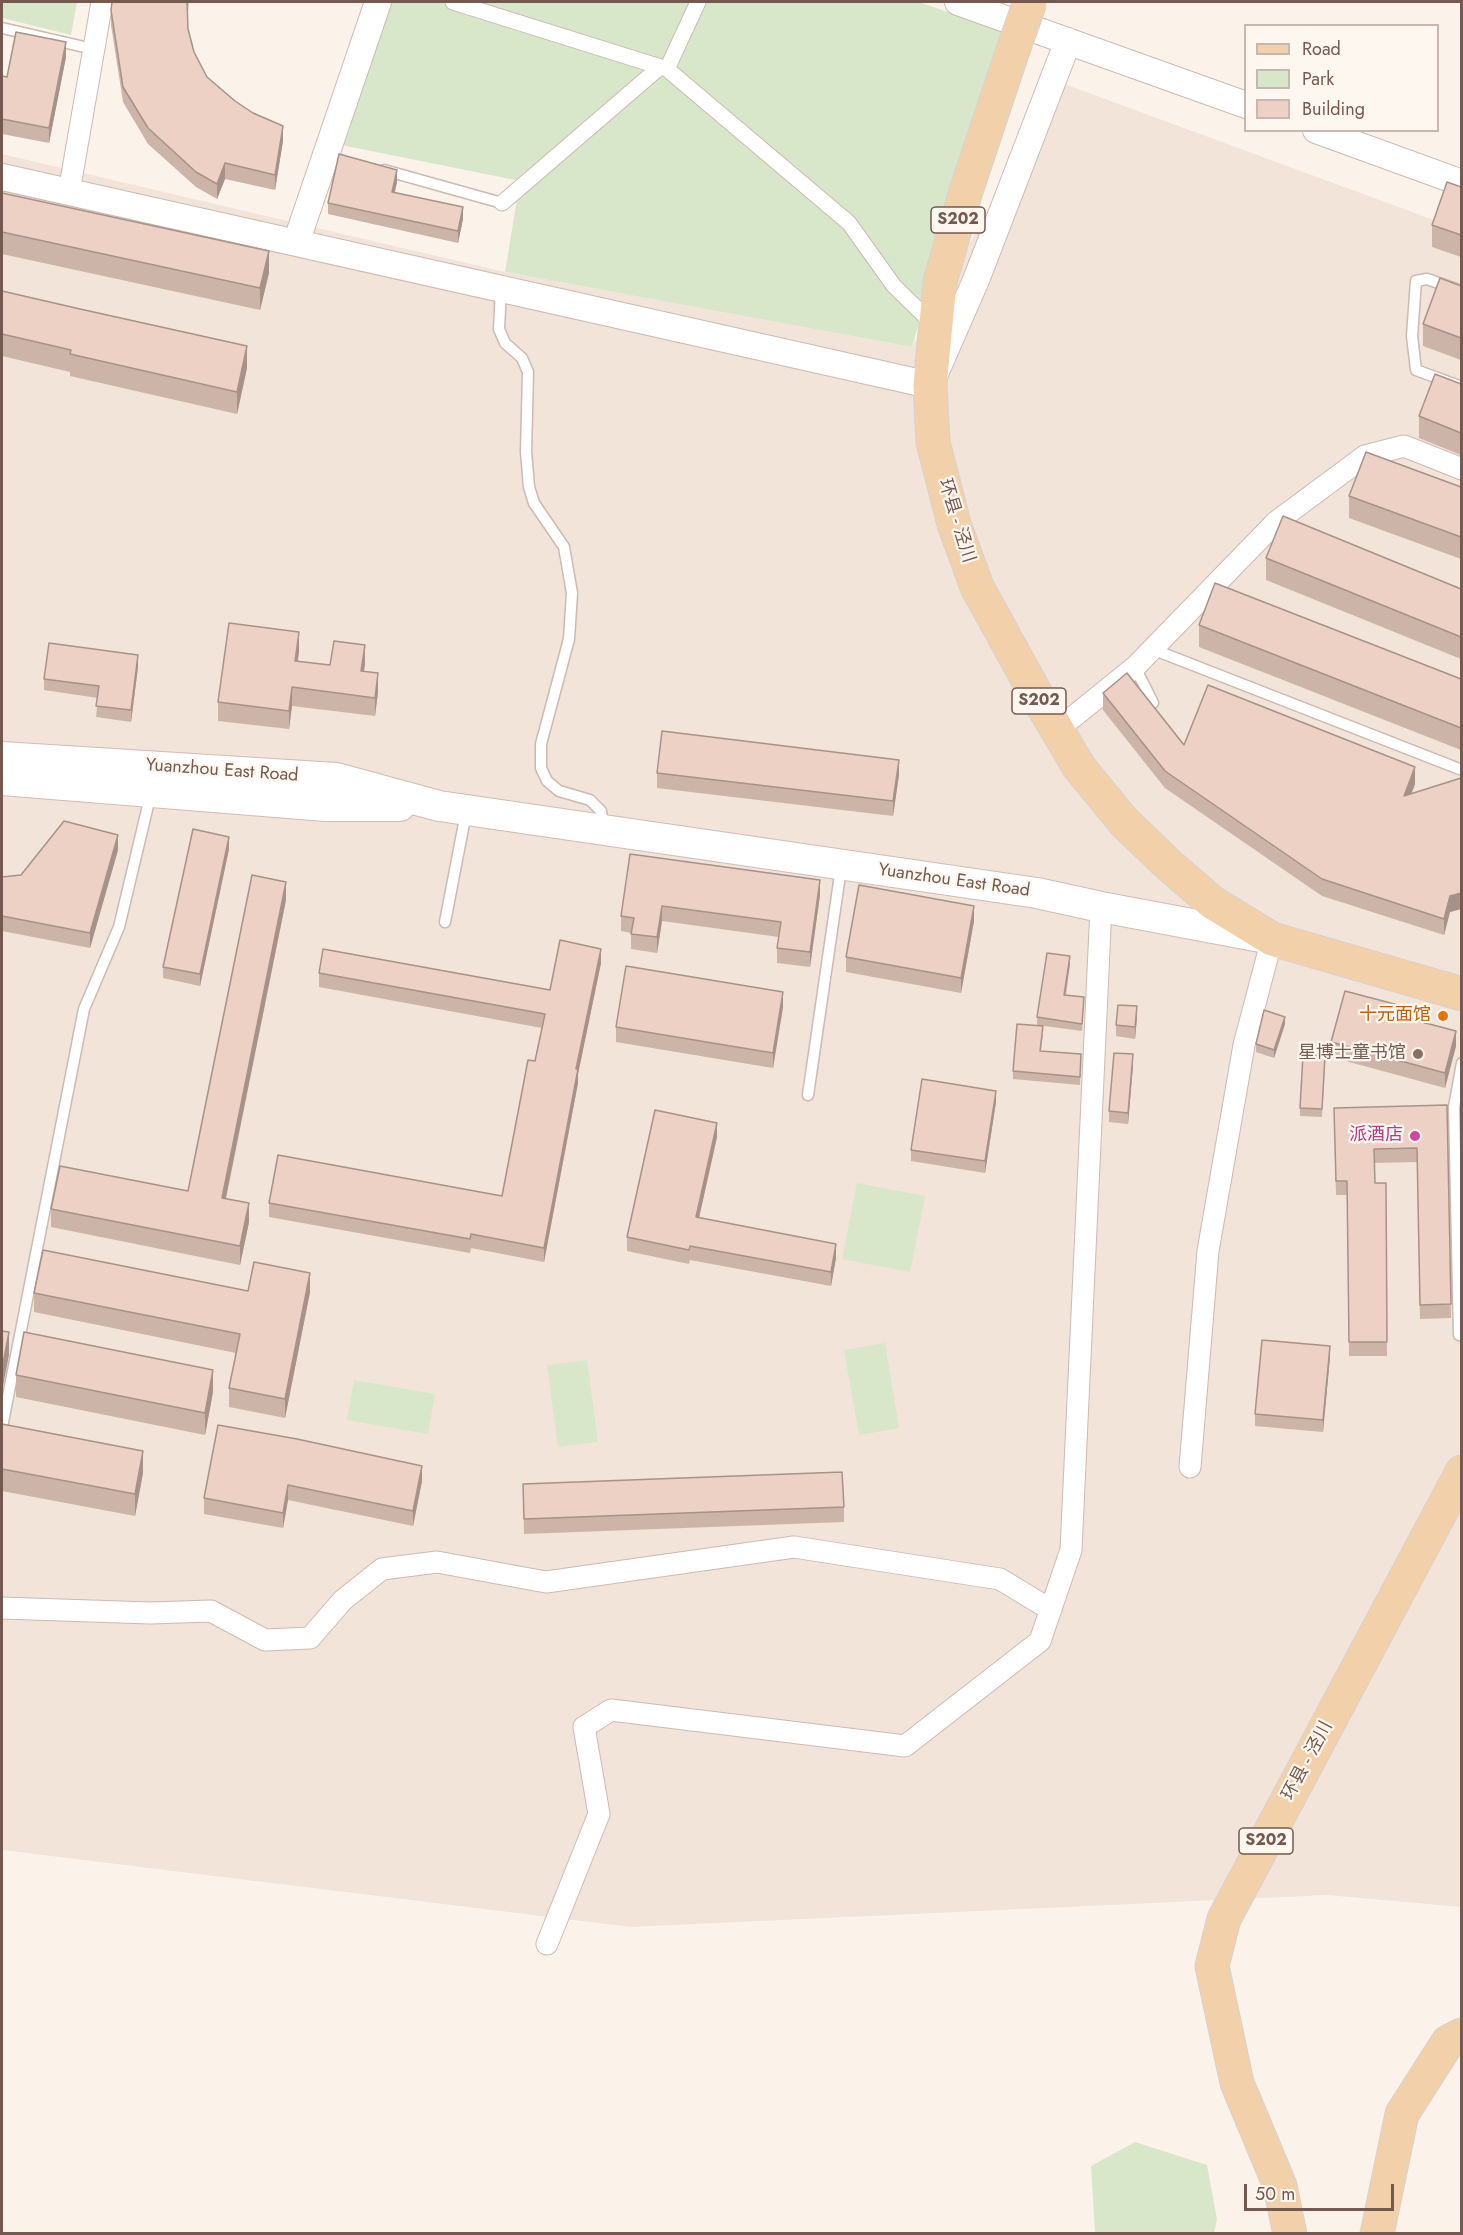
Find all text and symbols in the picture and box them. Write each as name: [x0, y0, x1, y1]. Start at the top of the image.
legend: [1244, 24, 1439, 132]
text: Road: [1302, 36, 1341, 62]
text: Park: [1302, 66, 1334, 92]
text: Building: [1302, 96, 1365, 122]
road number: S202: [931, 207, 985, 233]
street label: 环县 - 泾川: [933, 476, 979, 566]
road number: S202: [1012, 688, 1066, 714]
street label: Yuanzhou East Road: [145, 755, 299, 787]
street label: Yuanzhou East Road: [877, 860, 1031, 902]
place label: 十元面馆: [1359, 1005, 1431, 1027]
marker: 十元面馆: [1436, 1009, 1450, 1023]
place label: 星博士童书馆: [1298, 1043, 1406, 1065]
marker: 星博士童书馆: [1411, 1047, 1425, 1061]
place label: 派酒店: [1349, 1125, 1403, 1147]
marker: 派酒店: [1408, 1129, 1422, 1143]
street label: 环县 - 泾川: [1278, 1718, 1338, 1804]
road number: S202: [1239, 1828, 1293, 1854]
scale bar: [1247, 2172, 1397, 2210]
text: 50 m: [1255, 2181, 1295, 2207]

